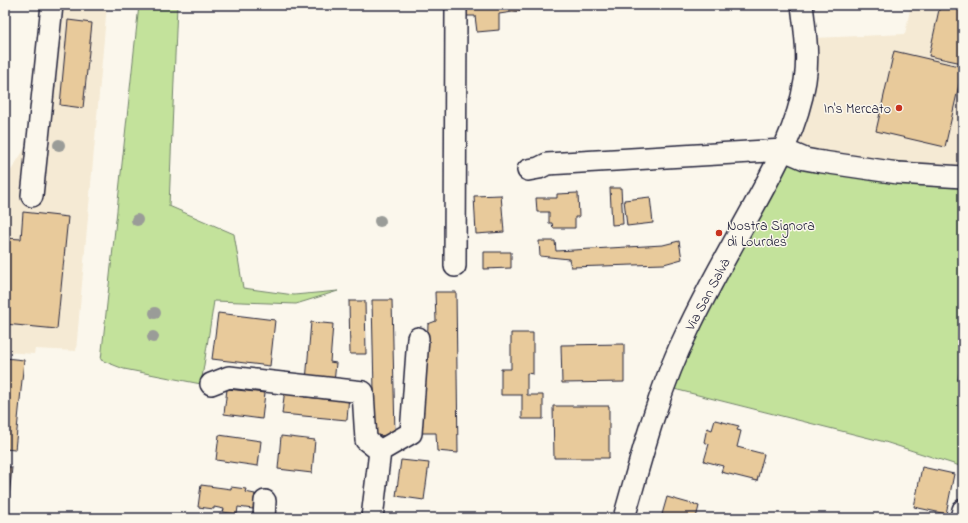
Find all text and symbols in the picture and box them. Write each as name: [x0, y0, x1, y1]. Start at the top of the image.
place label: In's Mercato: [824, 99, 891, 120]
marker: In's Mercato: [894, 103, 904, 113]
place label: Nostra Signora di Lourdes: [727, 216, 815, 253]
marker: Nostra Signora di Lourdes: [714, 228, 724, 238]
street label: Via San Salvà: [680, 255, 736, 335]

